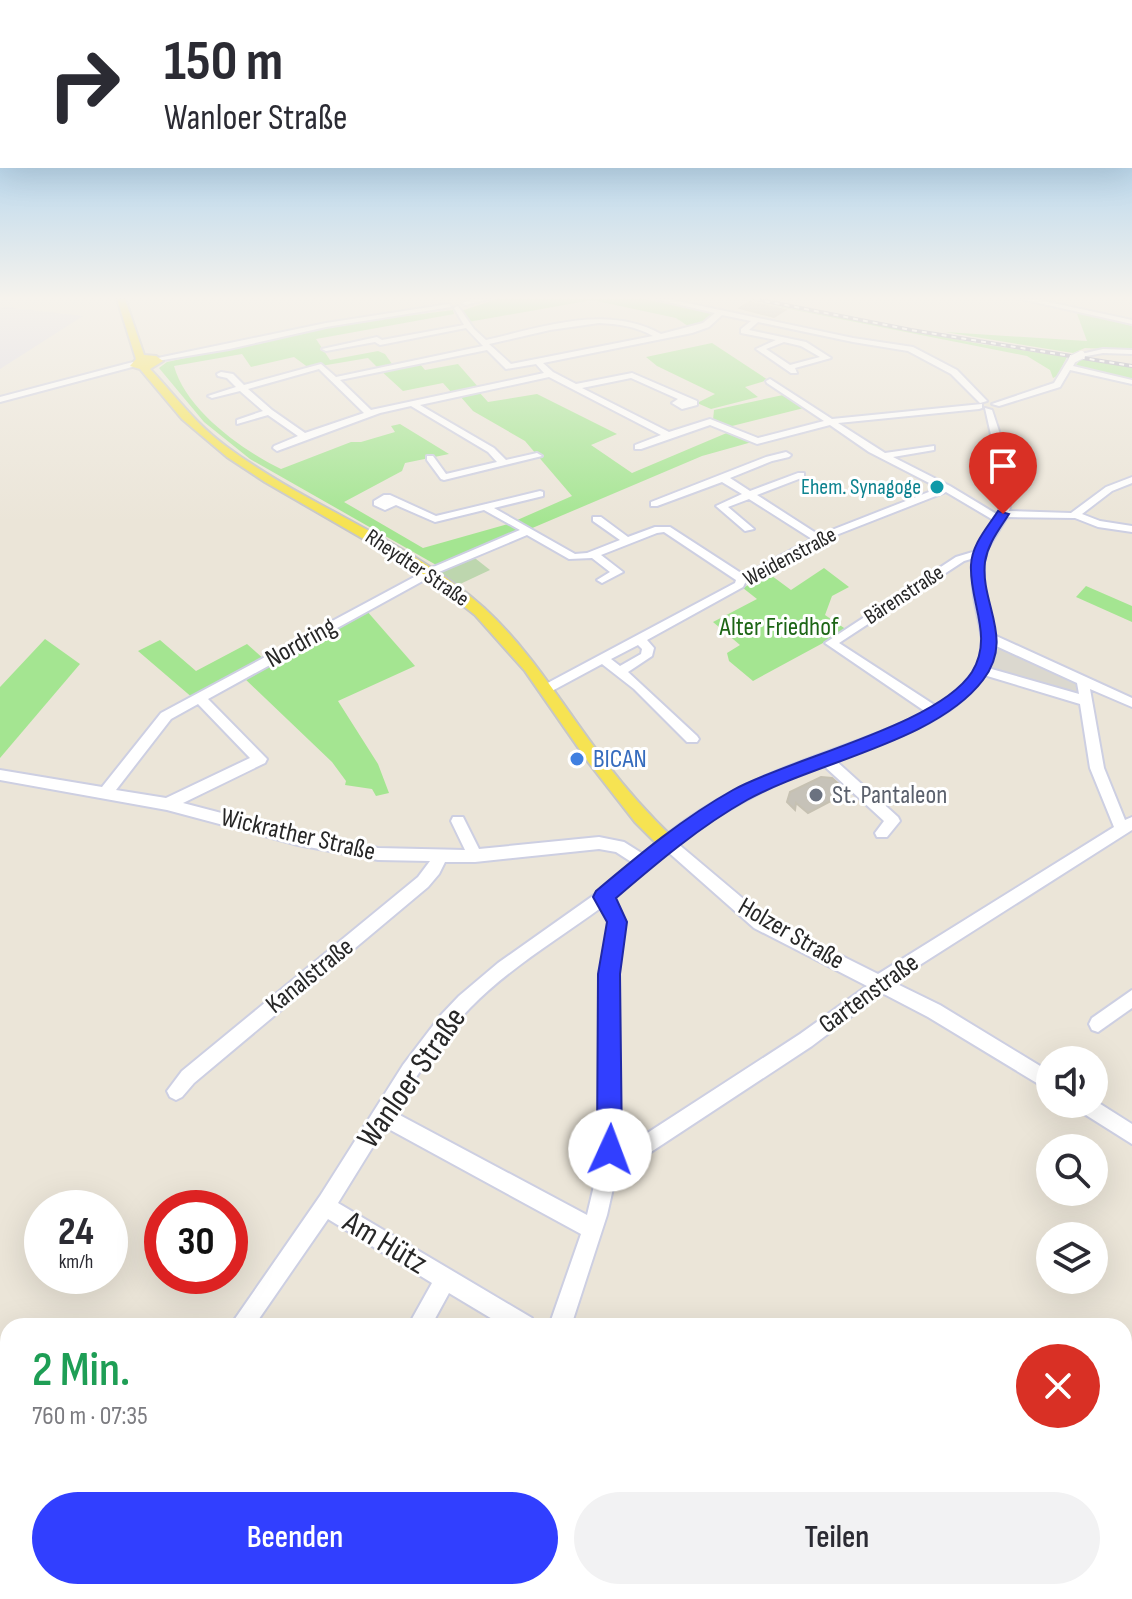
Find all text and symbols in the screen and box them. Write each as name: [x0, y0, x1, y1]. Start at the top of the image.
text: 150 m: [164, 29, 283, 96]
icon: right: [32, 32, 136, 136]
text: Wanloer Straße: [164, 97, 348, 140]
pin: [969, 432, 1037, 514]
icon: arrive: [981, 444, 1025, 488]
place label: Ehem. Synagoge: [801, 474, 921, 501]
marker: Ehem. Synagoge: [928, 478, 946, 496]
street label: Weidenstraße: [739, 521, 841, 593]
street label: Rheydter Straße: [360, 523, 474, 613]
street label: Bärenstraße: [859, 559, 949, 631]
street label: Nordring: [260, 611, 342, 675]
park label: Alter Friedhof: [719, 612, 839, 643]
place label: BICAN: [593, 744, 647, 775]
marker: BICAN: [568, 750, 586, 768]
place label: St. Pantaleon: [832, 780, 947, 811]
marker: St. Pantaleon: [807, 786, 825, 804]
street label: Wickrather Straße: [218, 802, 378, 868]
street label: Holzer Straße: [732, 891, 850, 977]
street label: Kanalstraße: [260, 931, 360, 1021]
street label: Gartenstraße: [813, 947, 925, 1041]
street label: Wanloer Straße: [349, 1000, 475, 1156]
map controls: [1036, 1046, 1108, 1294]
button: sound: [1036, 1046, 1108, 1118]
position arrow: [568, 1108, 652, 1192]
button: search: [1036, 1134, 1108, 1206]
speed limit sign: 30: [144, 1190, 248, 1294]
street label: Am Hütz: [335, 1202, 434, 1283]
text: 24: [58, 1208, 94, 1256]
button: layers: [1036, 1222, 1108, 1294]
text: km/h: [59, 1250, 93, 1274]
text: 2 Min.: [32, 1342, 130, 1399]
button: close: [1016, 1344, 1100, 1428]
text: 760 m · 07:35: [32, 1401, 148, 1432]
button: Beenden: [32, 1492, 558, 1584]
button: Teilen: [574, 1492, 1100, 1584]

